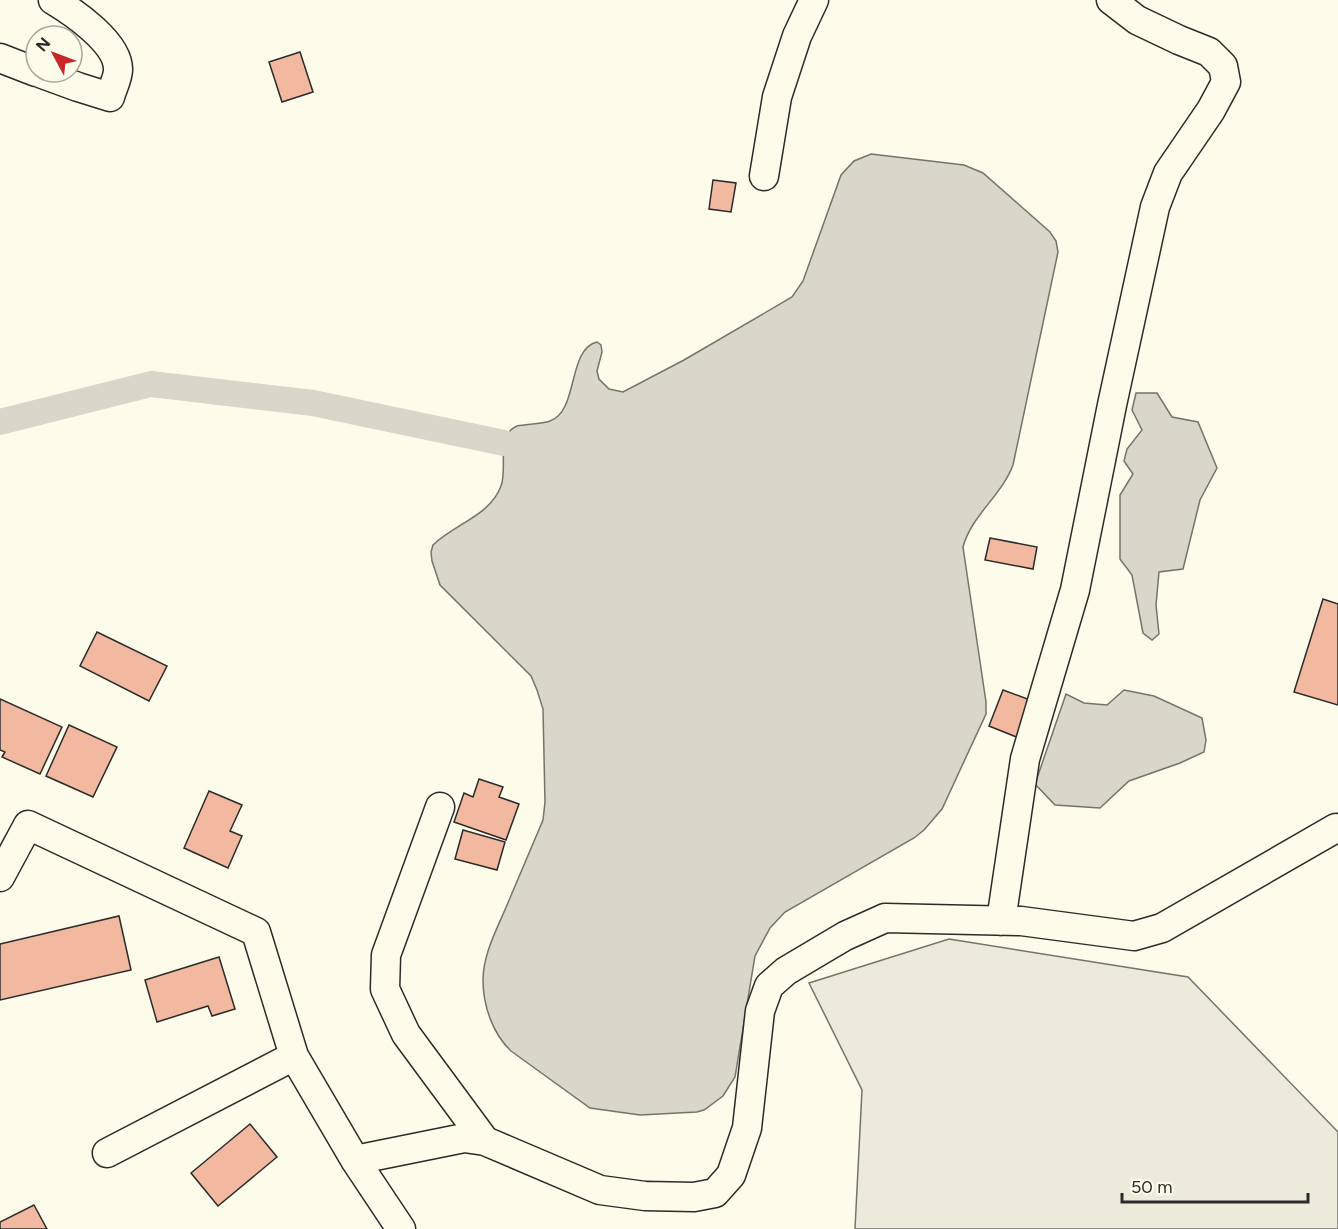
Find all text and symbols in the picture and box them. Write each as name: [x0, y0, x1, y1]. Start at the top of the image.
north arrow: [24, 24, 84, 84]
text: N: [32, 34, 54, 55]
scale bar: [1122, 1166, 1308, 1204]
text: 50 m: [1131, 1176, 1173, 1198]

